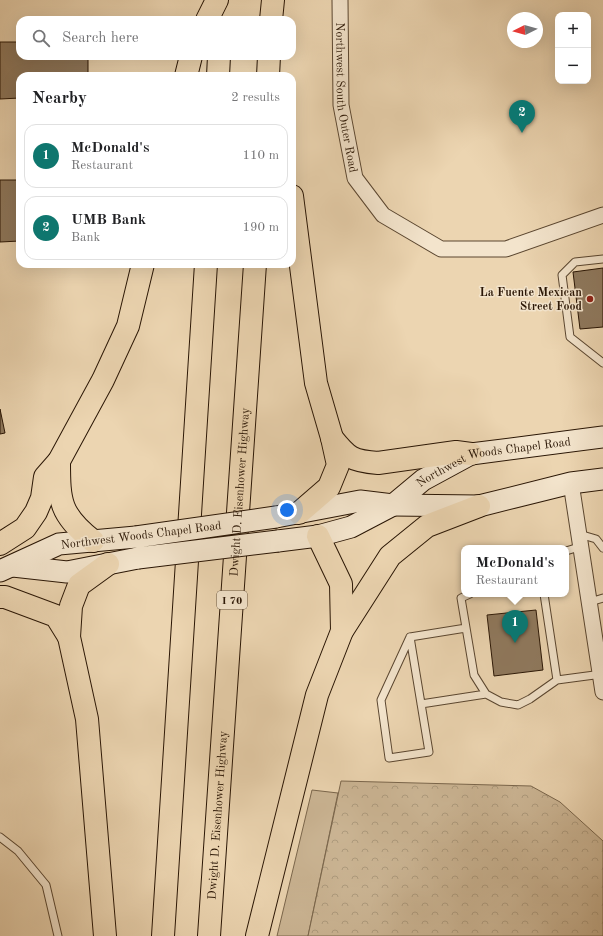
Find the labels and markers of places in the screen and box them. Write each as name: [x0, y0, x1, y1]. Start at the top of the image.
pin: 2: [509, 100, 535, 133]
place label: La Fuente Mexican Street Food: [480, 287, 583, 313]
marker: La Fuente Mexican Street Food: [585, 294, 595, 304]
pin: 1: [502, 610, 528, 643]

